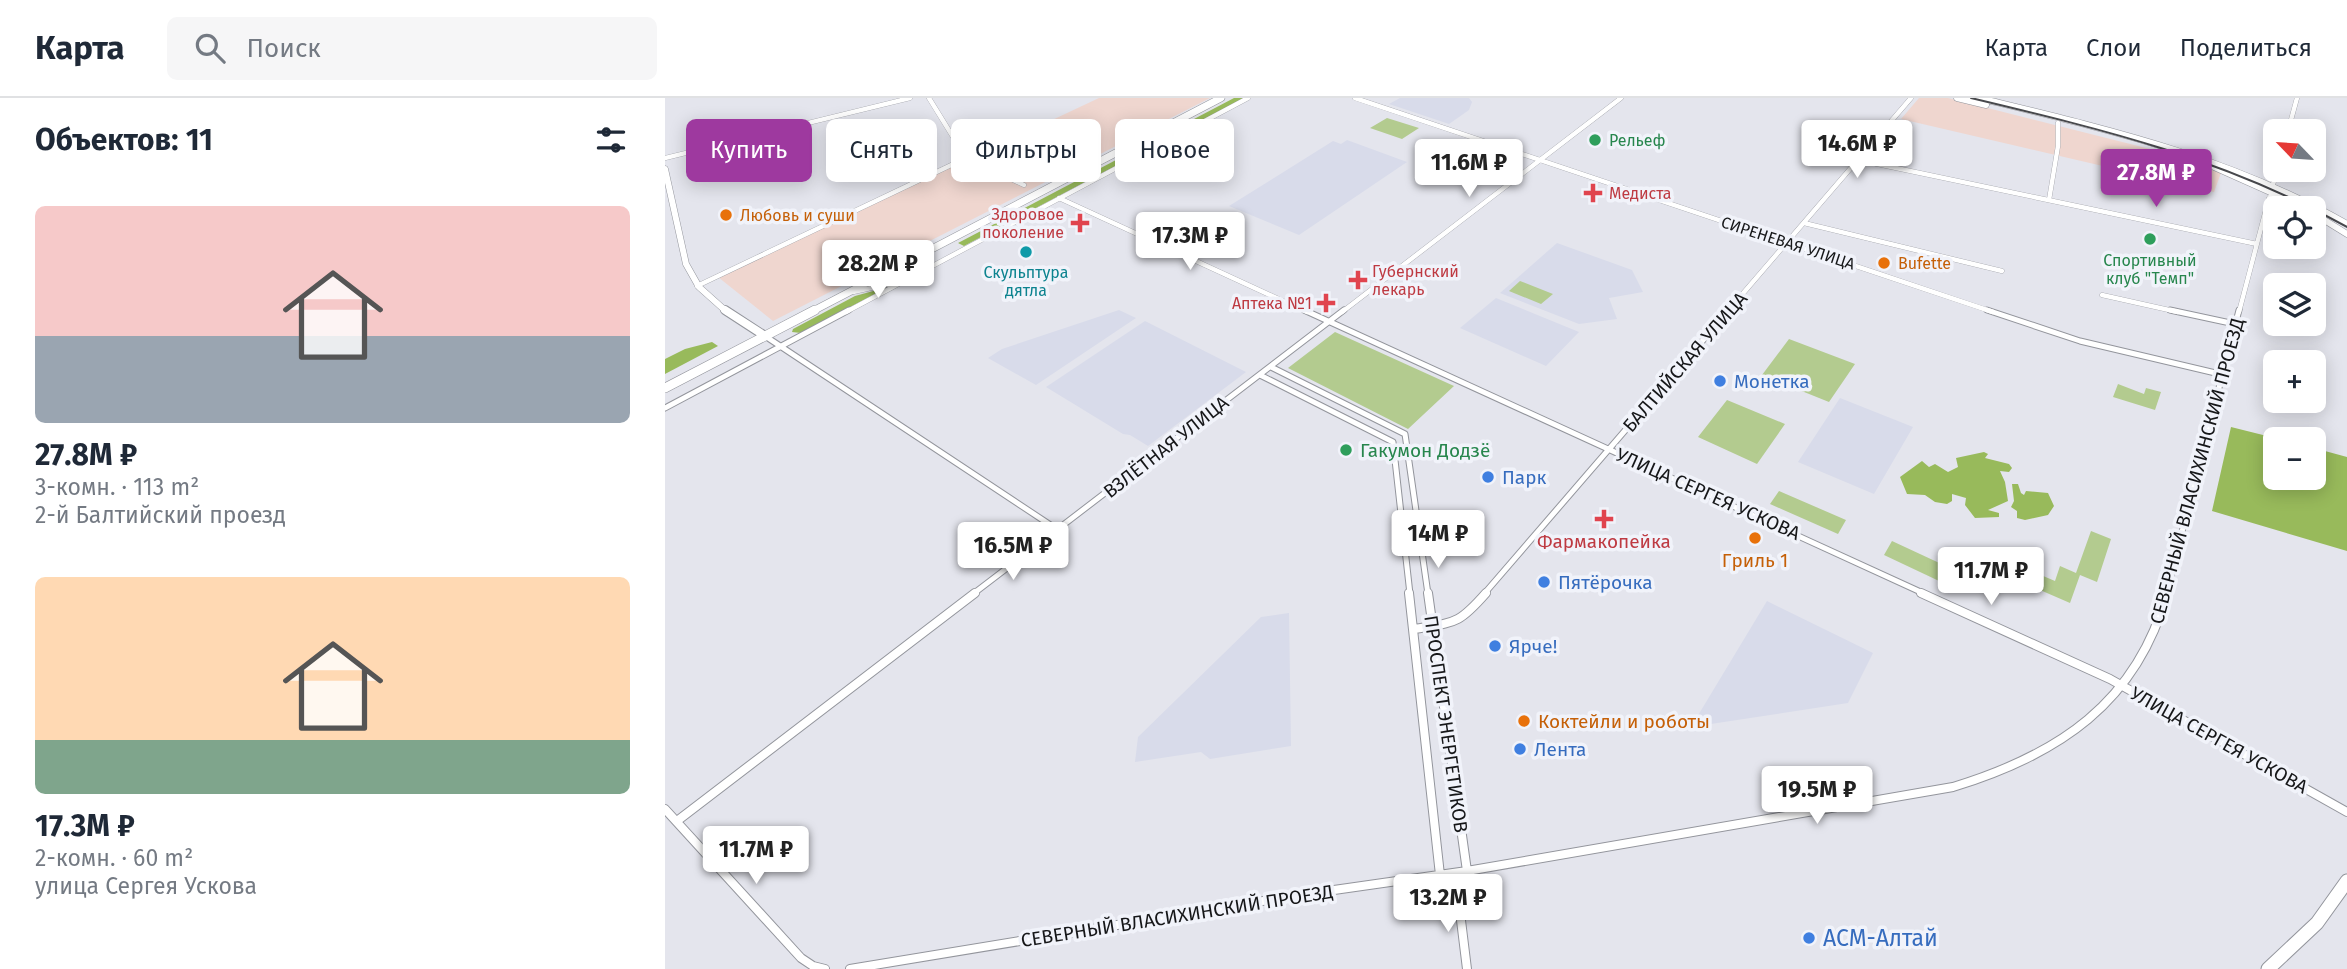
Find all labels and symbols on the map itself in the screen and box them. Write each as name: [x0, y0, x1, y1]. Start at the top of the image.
north arrow: [2263, 119, 2326, 182]
pin: 14.6M ₽: [1792, 120, 1922, 180]
place label: Рельеф: [1609, 131, 1666, 150]
marker: Рельеф: [1587, 132, 1603, 148]
pin: 11.6M ₽: [1404, 140, 1534, 199]
pin: 27.8M ₽: [2091, 150, 2221, 209]
marker: Медиста: [1583, 183, 1603, 203]
place label: Медиста: [1609, 184, 1671, 203]
place label: Здоровое поколение: [982, 205, 1064, 242]
place label: Любовь и суши: [740, 206, 855, 225]
marker: Любовь и суши: [718, 207, 734, 223]
pin: 17.3M ₽: [1125, 212, 1255, 272]
street label: СИРЕНЕВАЯ УЛИЦА: [1719, 212, 1858, 274]
marker: Здоровое поколение: [1070, 213, 1090, 233]
marker: Спортивный клуб "Темп": [2142, 231, 2158, 247]
pin: 28.2M ₽: [813, 240, 943, 300]
marker: Скульптура дятла: [1018, 244, 1034, 260]
place label: Спортивный клуб "Темп": [2103, 251, 2197, 288]
place label: Bufette: [1898, 254, 1951, 273]
marker: Bufette: [1876, 255, 1892, 271]
place label: Губернский лекарь: [1372, 262, 1459, 299]
place label: Скульптура дятла: [984, 263, 1068, 300]
marker: Губернский лекарь: [1350, 272, 1366, 288]
street label: БАЛТИЙСКАЯ УЛИЦА: [1618, 287, 1752, 437]
place label: Аптека №1: [1232, 294, 1312, 313]
marker: Аптека №1: [1318, 295, 1334, 311]
street label: СЕВЕРНЫЙ ВЛАСИХИНСКИЙ ПРОЕЗД: [2145, 315, 2249, 627]
place label: Монетка: [1734, 370, 1810, 393]
marker: Монетка: [1712, 373, 1728, 389]
street label: ВЗЛЁТНАЯ УЛИЦА: [1099, 391, 1233, 503]
place label: Гакумон Додзё: [1360, 439, 1490, 462]
marker: Гакумон Додзё: [1338, 442, 1354, 458]
street label: УЛИЦА СЕРГЕЯ УСКОВА: [1612, 443, 1804, 545]
place label: Парк: [1502, 466, 1546, 489]
marker: Парк: [1480, 469, 1496, 485]
pin: 14M ₽: [1389, 510, 1487, 570]
marker: Фармакопейка: [1596, 511, 1612, 527]
pin: 16.5M ₽: [948, 522, 1078, 582]
place label: Фармакопейка: [1537, 530, 1671, 553]
marker: Гриль 1: [1747, 530, 1763, 546]
pin: 11.7M ₽: [1926, 547, 2056, 607]
place label: Гриль 1: [1722, 549, 1788, 572]
place label: Пятёрочка: [1558, 571, 1653, 594]
marker: Пятёрочка: [1536, 574, 1552, 590]
street label: ПРОСПЕКТ ЭНЕРГЕТИКОВ: [1419, 614, 1473, 834]
place label: Ярче!: [1509, 635, 1557, 658]
marker: Ярче!: [1487, 638, 1503, 654]
street label: УЛИЦА СЕРГЕЯ УСКОВА: [2126, 682, 2312, 798]
place label: Коктейли и роботы: [1538, 710, 1710, 733]
marker: Коктейли и роботы: [1516, 713, 1532, 729]
place label: Лента: [1534, 738, 1586, 761]
marker: Лента: [1512, 741, 1528, 757]
pin: 19.5M ₽: [1752, 766, 1882, 826]
pin: 11.7M ₽: [691, 826, 821, 886]
pin: 13.2M ₽: [1383, 874, 1513, 934]
street label: СЕВЕРНЫЙ ВЛАСИХИНСКИЙ ПРОЕЗД: [1019, 880, 1335, 952]
place label: АСМ-Алтай: [1823, 924, 1938, 952]
marker: АСМ-Алтай: [1801, 930, 1817, 946]

